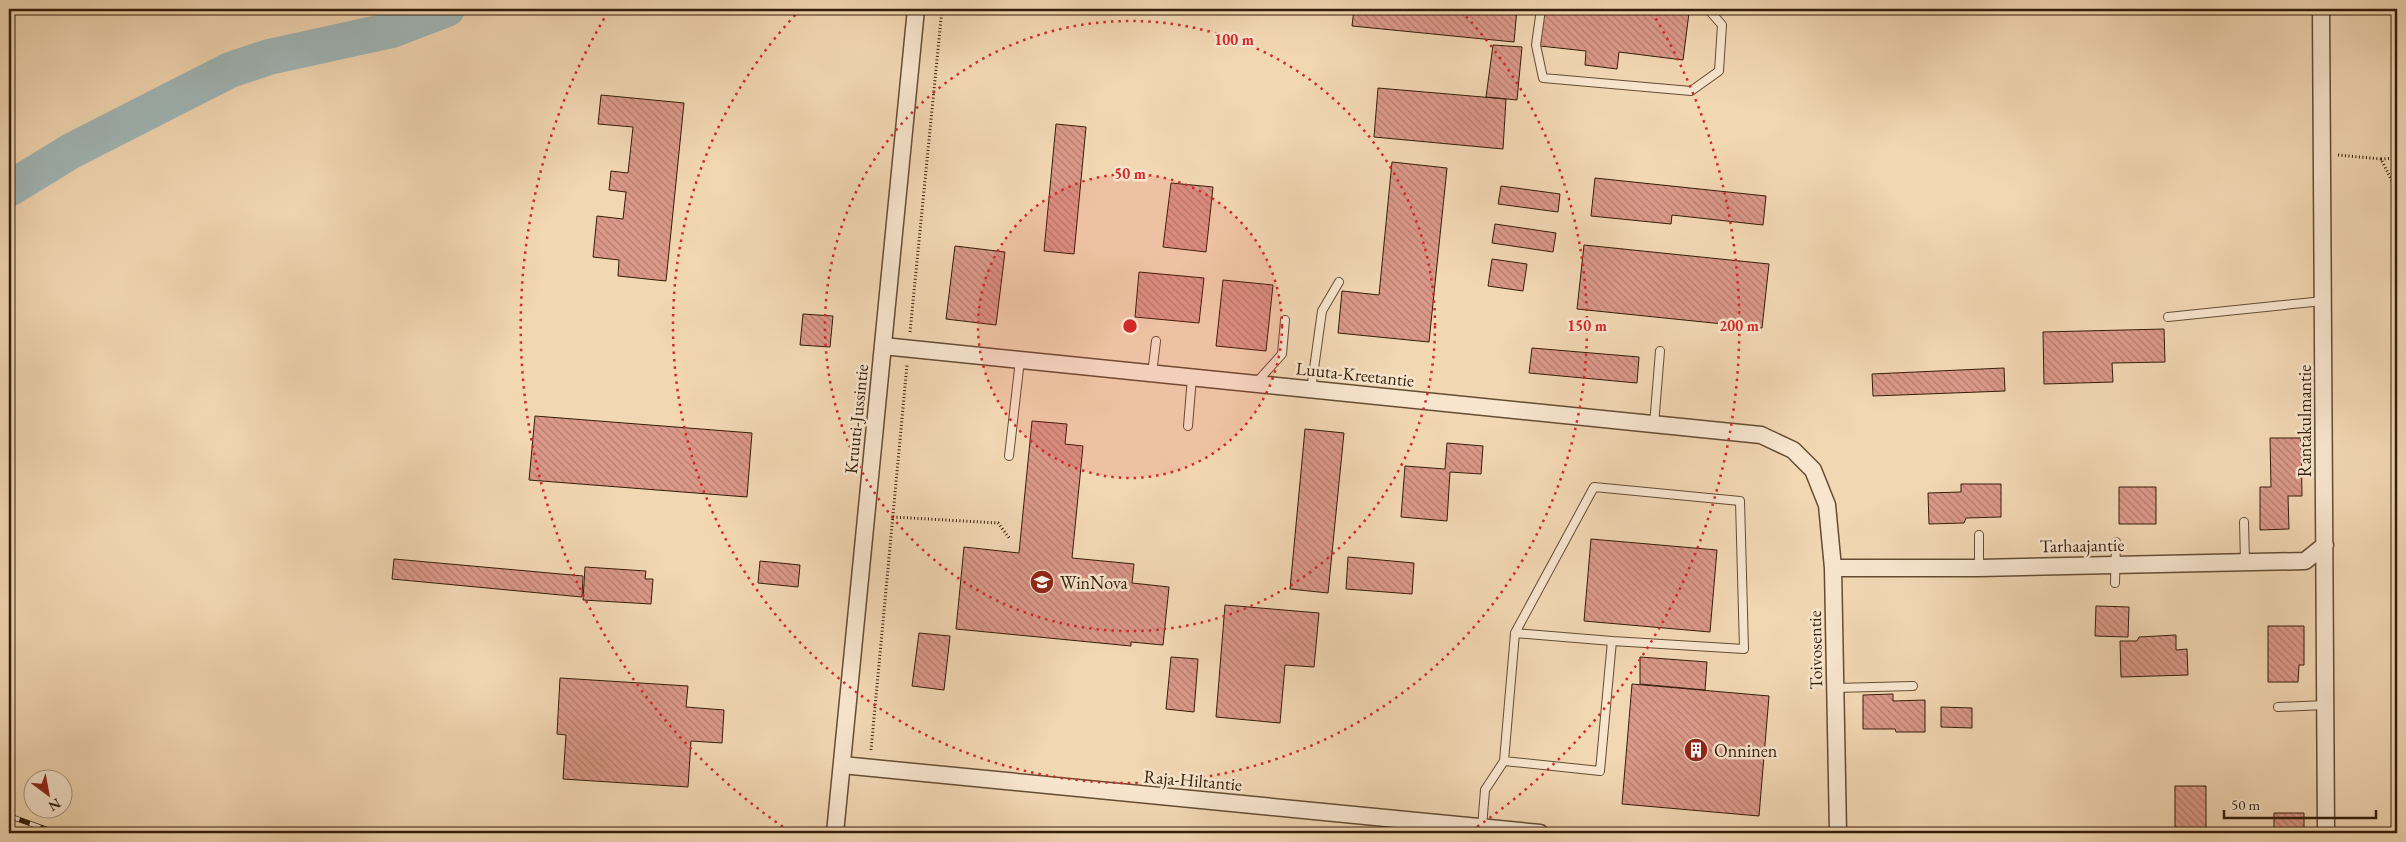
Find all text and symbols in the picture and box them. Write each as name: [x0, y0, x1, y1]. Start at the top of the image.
text: 100 m: [1214, 30, 1254, 49]
text: 50 m: [1114, 164, 1146, 183]
text: 150 m: [1567, 316, 1607, 335]
text: 200 m: [1719, 316, 1759, 335]
centre of rings: [1121, 317, 1139, 335]
street label: Luuta-Kreetantie: [1295, 356, 1415, 392]
street label: Kruuti-Jussintie: [839, 363, 873, 475]
street label: Rantakulmantie: [2293, 365, 2316, 477]
street label: Tarhaajantie: [2039, 533, 2125, 557]
school or university icon: WinNova: [1029, 569, 1055, 595]
place label: WinNova: [1060, 571, 1129, 594]
street label: Toivosentie: [1803, 610, 1827, 690]
building icon: Onninen: [1683, 737, 1709, 763]
place label: Onninen: [1714, 739, 1778, 762]
street label: Raja-Hiltantie: [1143, 764, 1243, 796]
north arrow: [22, 770, 72, 820]
scale bar: [2224, 787, 2376, 819]
text: N: [45, 794, 64, 816]
text: 50 m: [2231, 795, 2260, 814]

